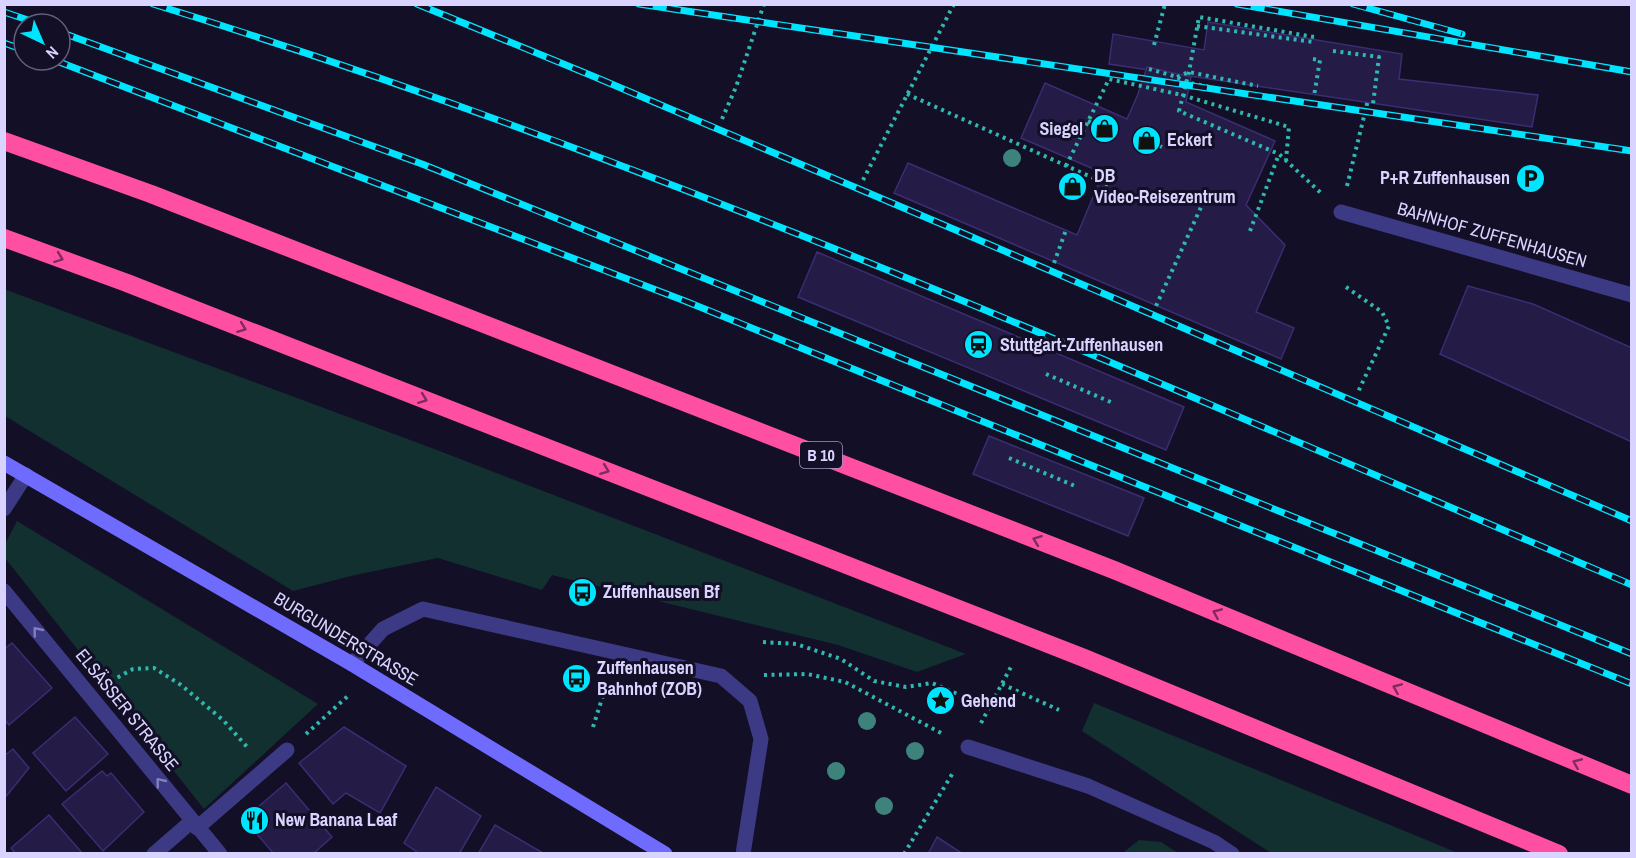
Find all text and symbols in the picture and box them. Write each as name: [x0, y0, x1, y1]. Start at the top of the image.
north arrow: [12, 12, 72, 72]
text: N: [41, 42, 63, 64]
shop icon: Siegel: [1088, 113, 1120, 145]
place label: Siegel: [1040, 116, 1083, 141]
shop icon: Eckert: [1130, 124, 1162, 156]
place label: Eckert: [1167, 127, 1212, 152]
parking icon: P+R Zuffenhausen: [1515, 162, 1547, 194]
place label: DB Video-Reisezentrum: [1094, 163, 1236, 209]
place label: P+R Zuffenhausen: [1380, 165, 1510, 190]
shop icon: DB Video-Reisezentrum: [1057, 170, 1089, 202]
street label: BAHNHOF ZUFFENHAUSEN: [1394, 195, 1590, 274]
one-way arrow: [54, 251, 64, 264]
one-way arrow: [235, 321, 246, 333]
station icon: Stuttgart-Zuffenhausen: [963, 329, 995, 361]
place label: Stuttgart-Zuffenhausen: [1000, 332, 1163, 357]
one-way arrow: [417, 392, 428, 404]
road number: B 10: [800, 442, 842, 468]
one-way arrow: [599, 463, 610, 475]
one-way arrow: [1032, 534, 1043, 547]
bus stop icon: Zuffenhausen Bf: [566, 576, 598, 608]
place label: Zuffenhausen Bf: [603, 579, 720, 604]
street label: BURGUNDERSTRASSE: [270, 586, 423, 692]
one-way arrow: [1213, 608, 1224, 620]
one-way arrow: [33, 627, 44, 638]
street label: ELSÄSSER STRASSE: [70, 643, 185, 776]
place label: Zuffenhausen Bahnhof (ZOB): [597, 655, 702, 701]
bus stop icon: Zuffenhausen Bahnhof (ZOB): [560, 662, 592, 694]
one-way arrow: [1393, 683, 1404, 695]
place icon: Gehend: [924, 685, 956, 717]
place label: Gehend: [961, 688, 1016, 713]
one-way arrow: [1573, 758, 1584, 770]
one-way arrow: [156, 778, 167, 789]
restaurant icon: New Banana Leaf: [238, 804, 270, 836]
place label: New Banana Leaf: [275, 807, 397, 832]

